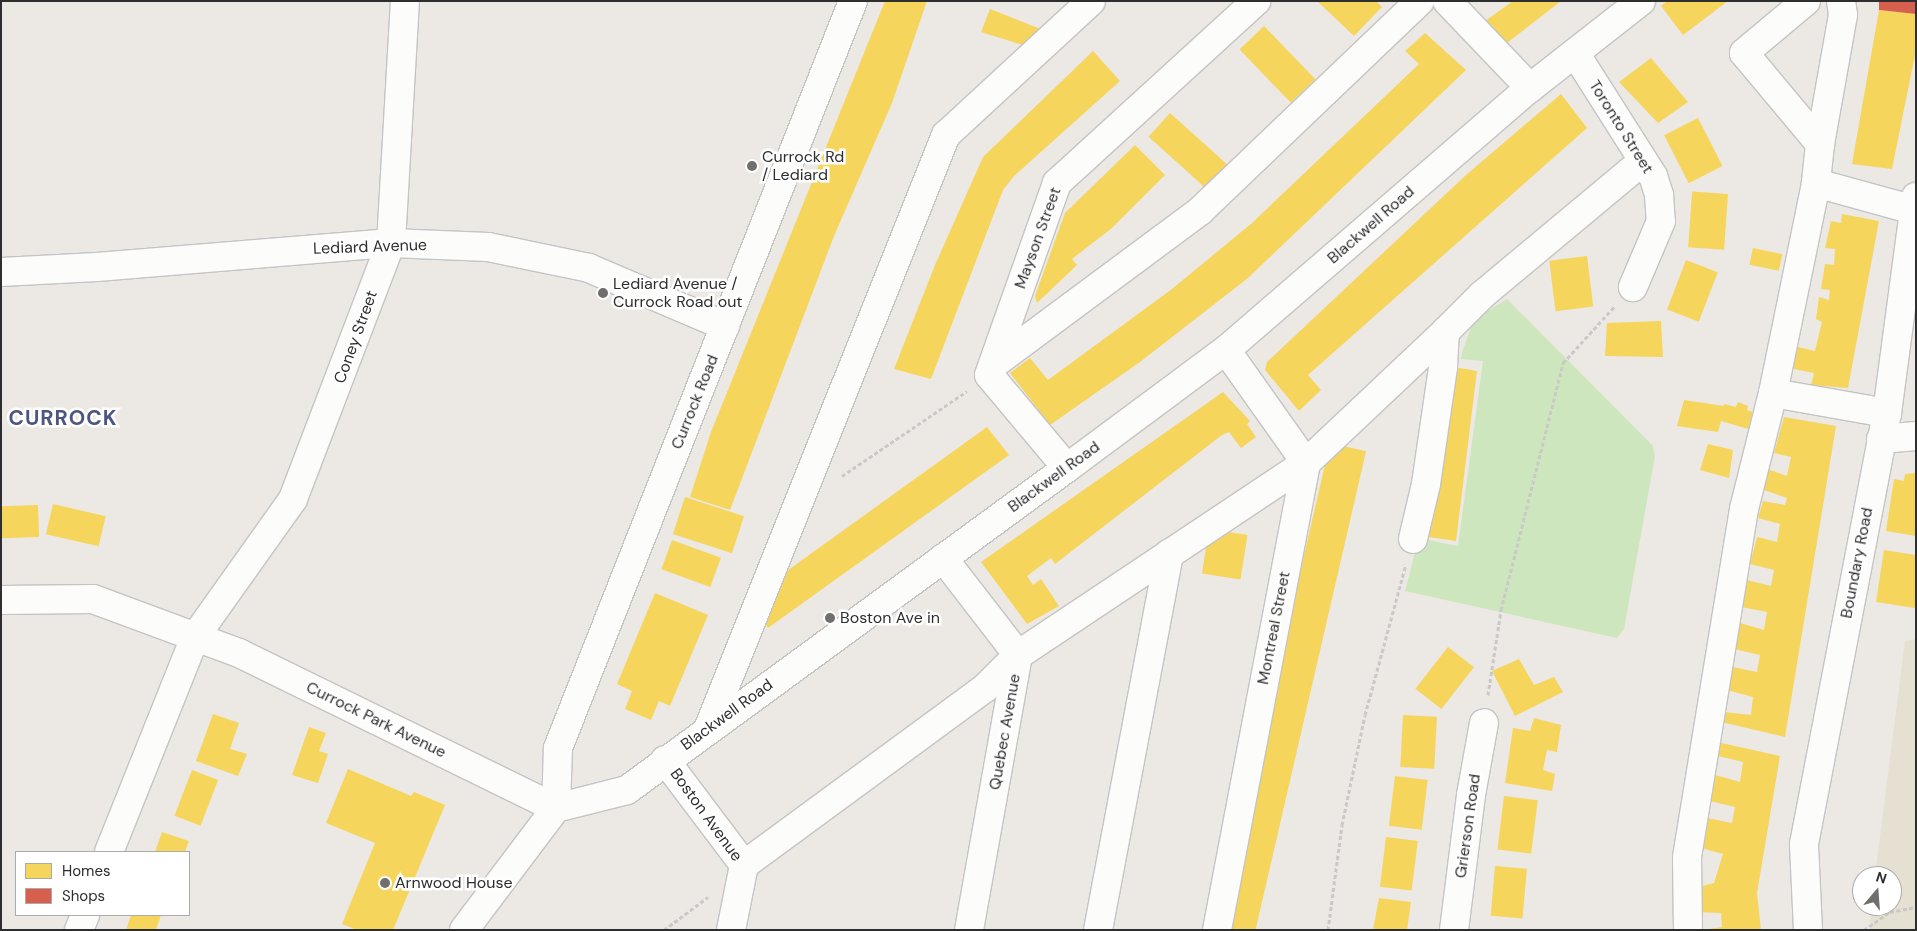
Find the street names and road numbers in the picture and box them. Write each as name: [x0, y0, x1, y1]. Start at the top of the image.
street label: Toronto Street: [1585, 77, 1657, 177]
street label: Blackwell Road: [1324, 182, 1418, 268]
street label: Mayson Street: [1011, 185, 1065, 291]
street label: Lediard Avenue: [313, 235, 427, 259]
street label: Coney Street: [330, 288, 382, 386]
street label: Currock Road: [667, 352, 723, 452]
street label: Blackwell Road: [1004, 437, 1104, 517]
street label: Boundary Road: [1837, 506, 1877, 620]
street label: Montreal Street: [1254, 570, 1294, 686]
street label: Quebec Avenue: [985, 672, 1025, 792]
street label: Blackwell Road: [677, 675, 777, 755]
street label: Currock Park Avenue: [303, 678, 449, 762]
street label: Boston Avenue: [666, 765, 746, 865]
street label: Grierson Road: [1451, 773, 1485, 879]

